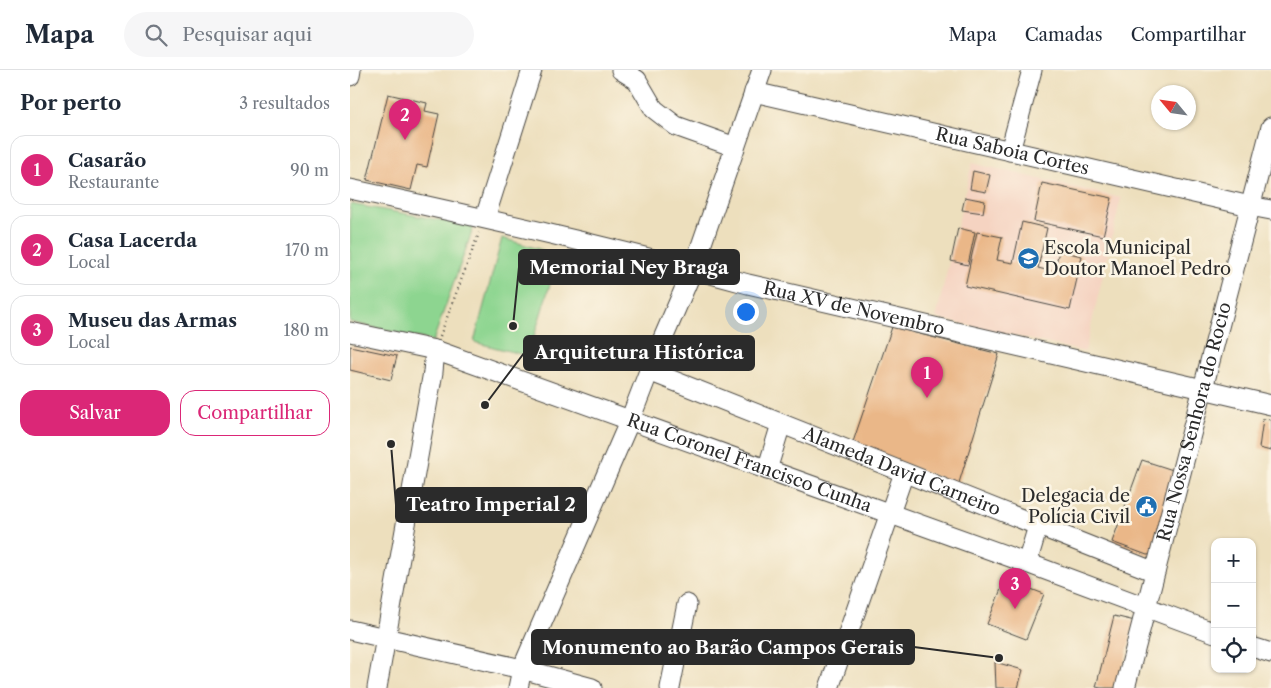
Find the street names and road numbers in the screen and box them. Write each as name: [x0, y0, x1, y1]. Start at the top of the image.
street label: Rua Saboia Cortes: [933, 123, 1091, 180]
street label: Rua XV de Novembro: [761, 277, 947, 340]
street label: Rua Nossa Senhora do Rocio: [1153, 300, 1236, 544]
street label: Rua Coronel Francisco Cunha: [624, 409, 875, 517]
street label: Alameda David Carneiro: [799, 422, 1004, 521]

